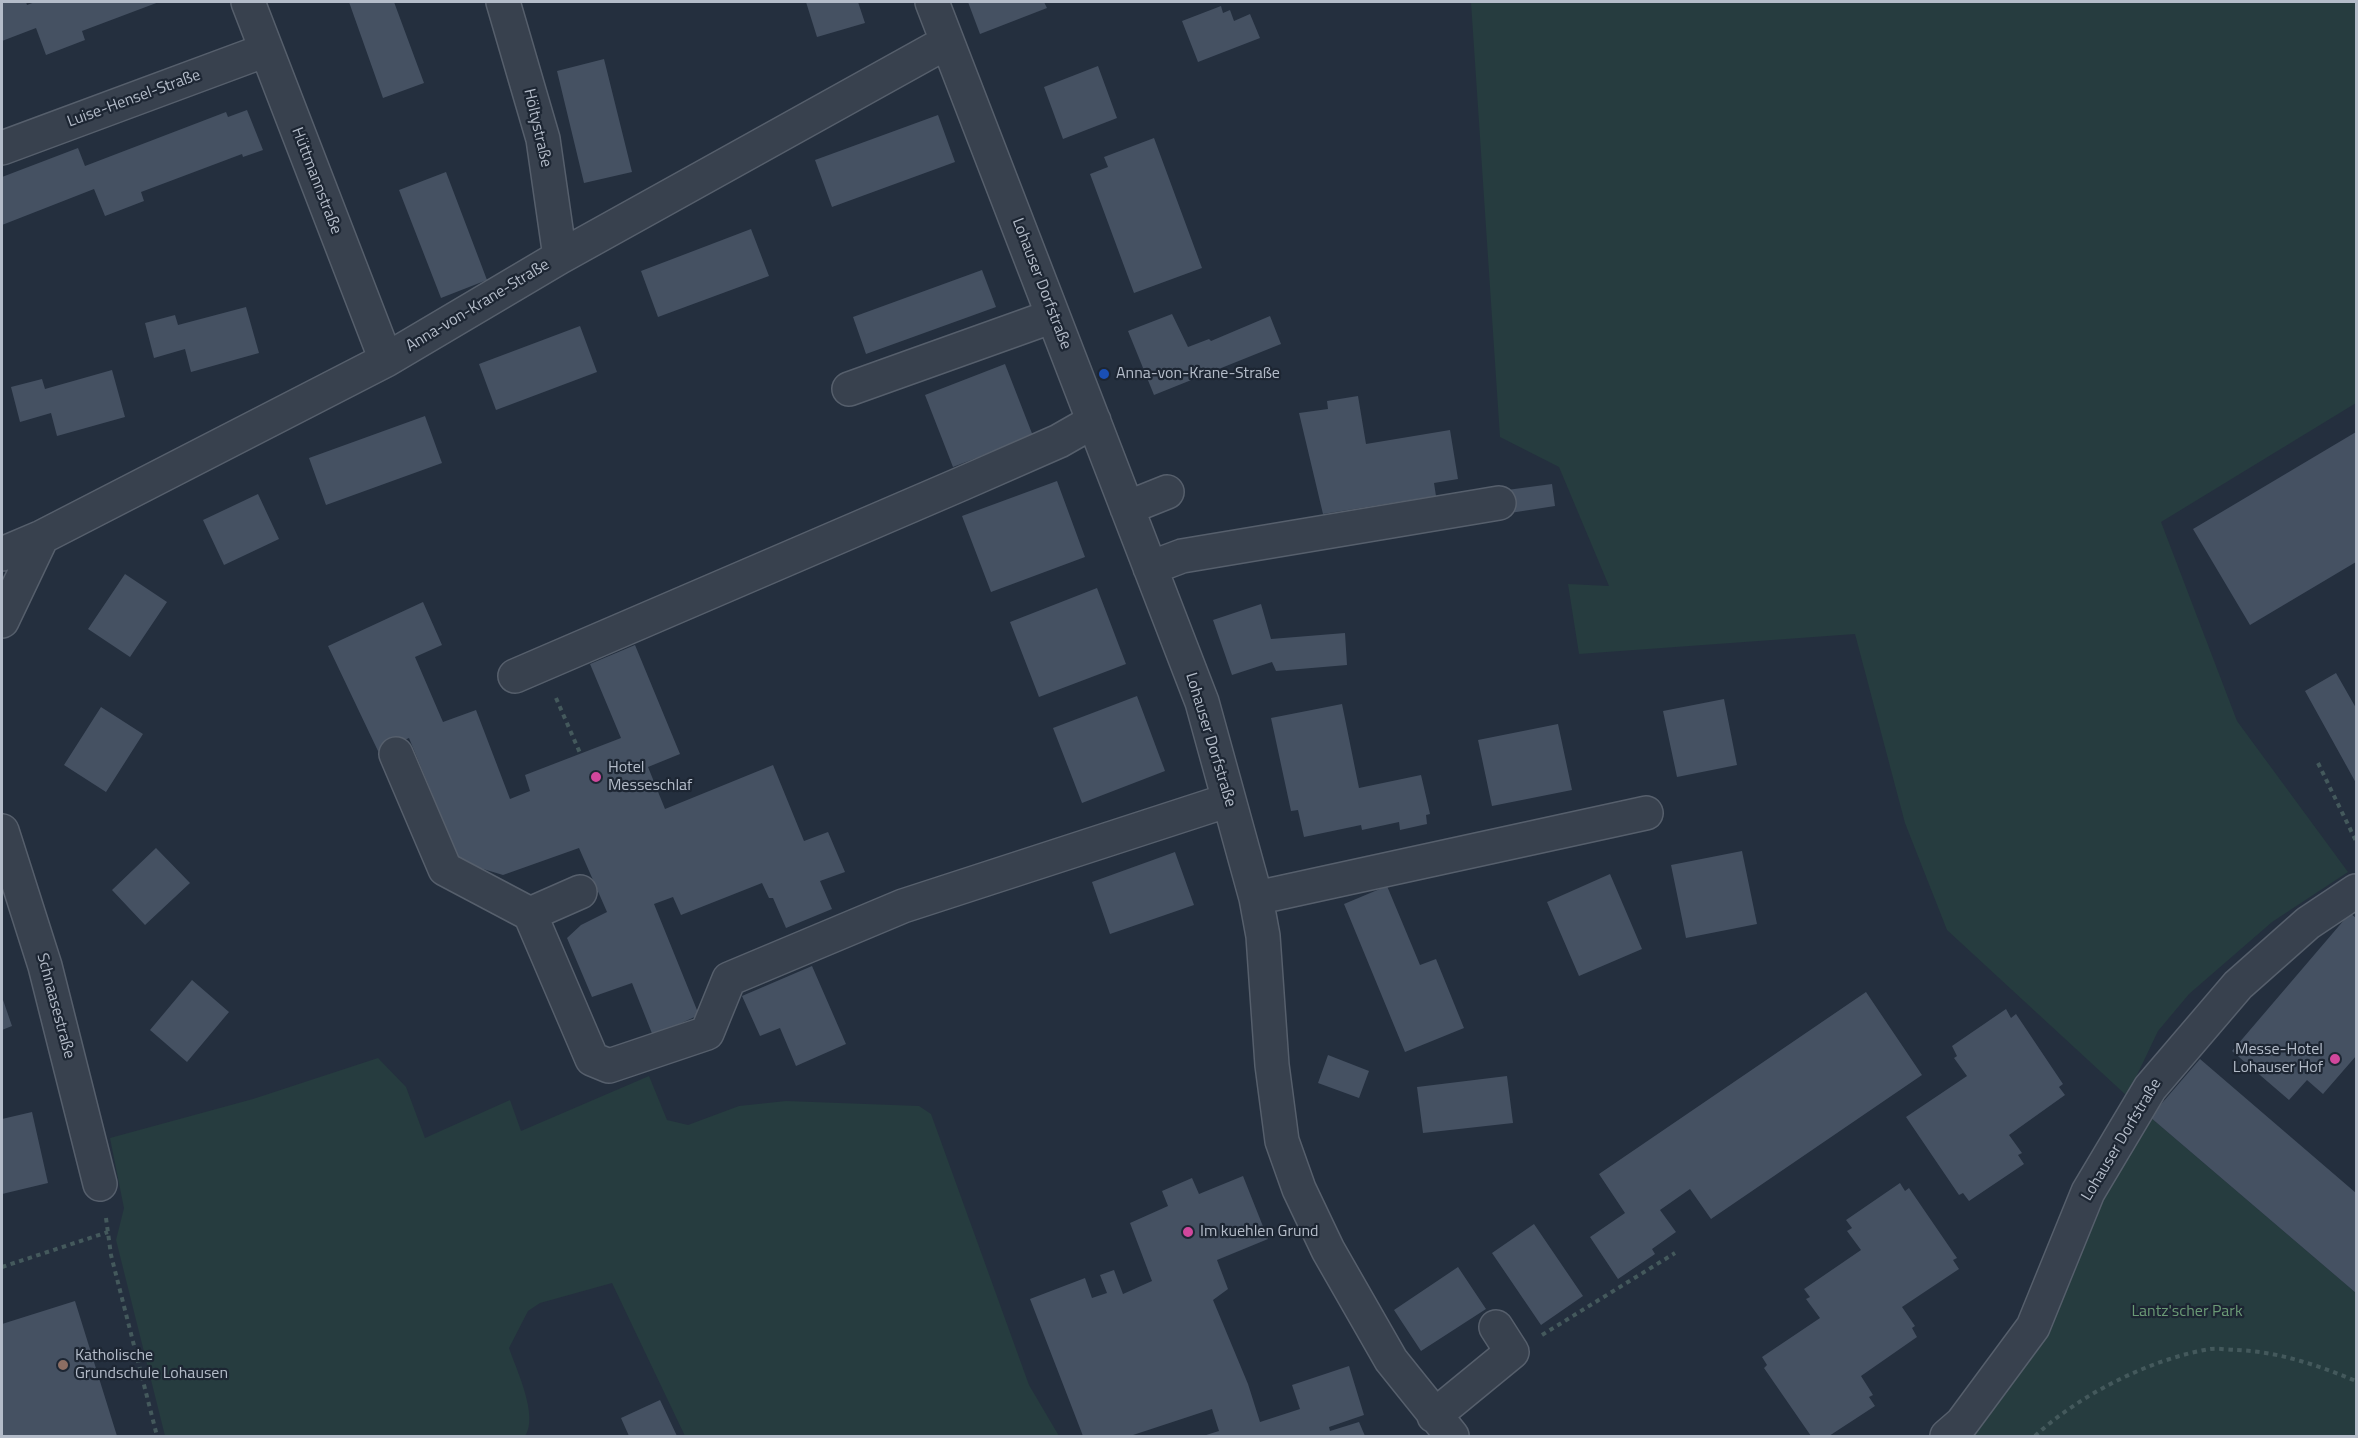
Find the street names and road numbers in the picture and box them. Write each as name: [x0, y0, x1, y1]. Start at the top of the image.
street label: Luise-Hensel-Straße: [65, 66, 203, 132]
street label: Höltystraße: [519, 87, 555, 169]
street label: Hüttmannstraße: [287, 125, 345, 237]
street label: Lohauser Dorfstraße: [1007, 216, 1075, 352]
street label: Anna-von-Krane-Straße: [403, 256, 553, 356]
street label: Lohauser Dorfstraße: [1180, 671, 1240, 809]
street label: Schnaasestraße: [32, 951, 78, 1061]
street label: Lohauser Dorfstraße: [2078, 1075, 2166, 1205]

